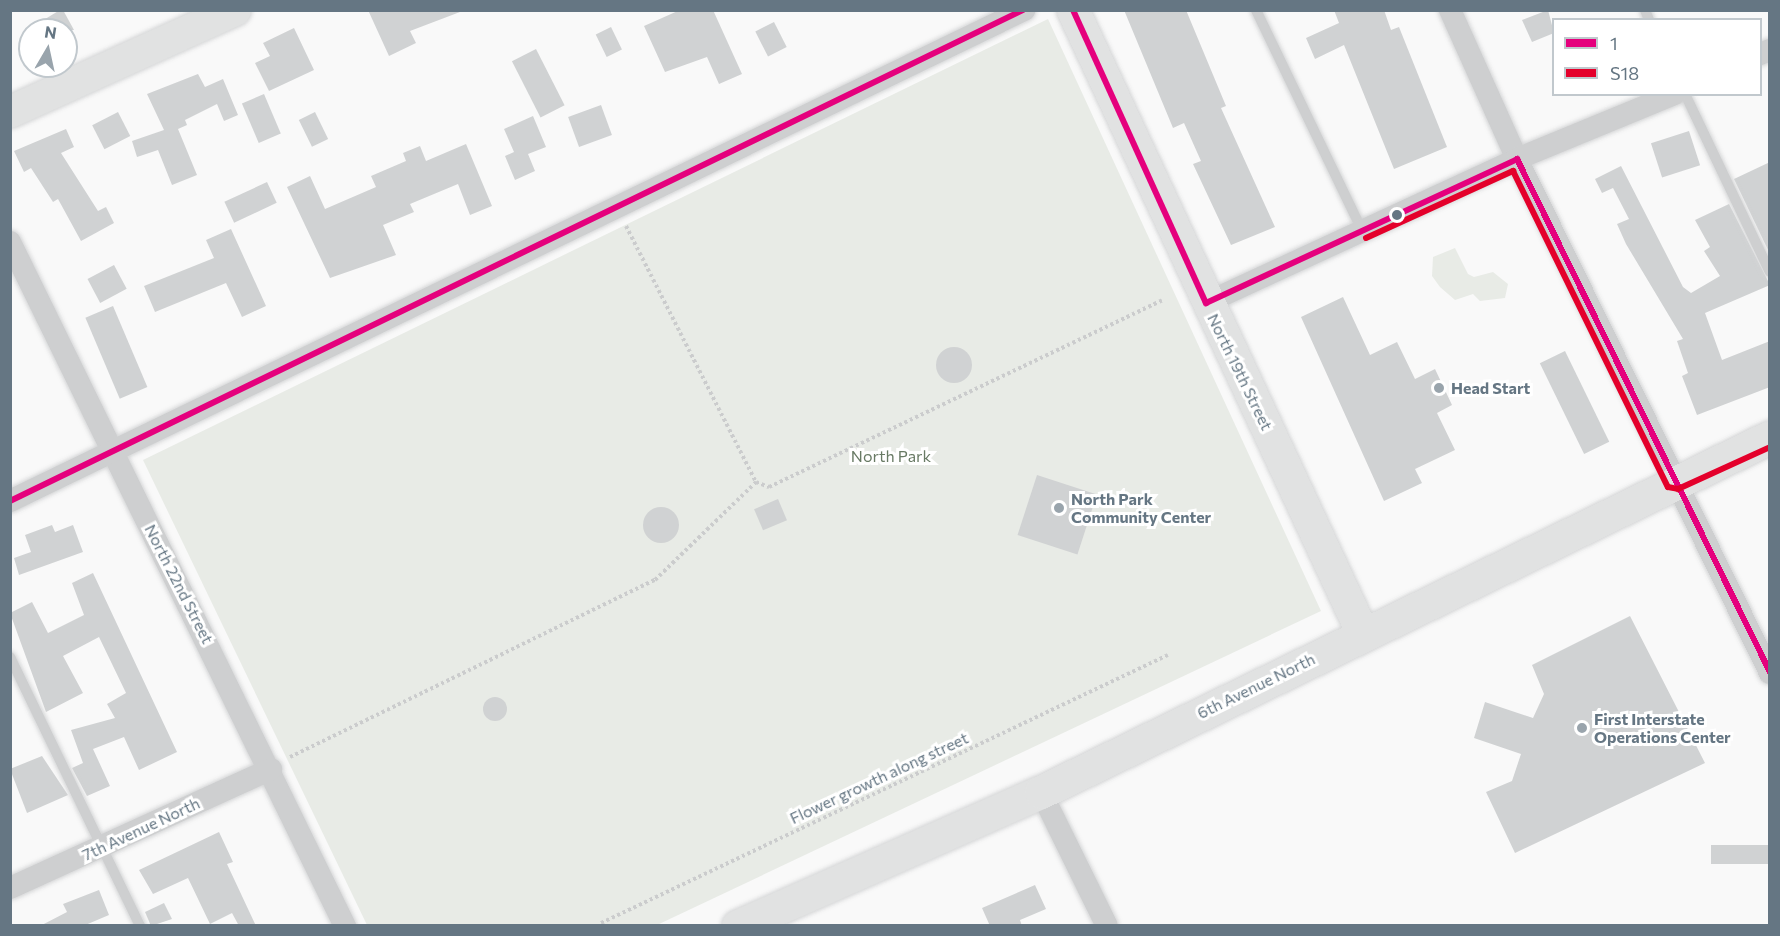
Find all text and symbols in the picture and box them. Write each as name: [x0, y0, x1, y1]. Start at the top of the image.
north arrow: [18, 18, 78, 78]
legend: [1552, 18, 1762, 96]
text: N: [43, 21, 58, 42]
text: 1: [1610, 32, 1618, 54]
text: S18: [1610, 62, 1639, 84]
unlabelled marker: [1391, 209, 1403, 221]
street label: North 19th Street: [1203, 311, 1277, 433]
place label: Head Start: [1451, 378, 1530, 398]
marker: Head Start: [1432, 381, 1446, 395]
park label: North Park: [851, 446, 931, 466]
place label: North Park Community Center: [1071, 489, 1211, 527]
marker: North Park Community Center: [1052, 501, 1066, 515]
street label: North 22nd Street: [141, 521, 217, 647]
street label: 6th Avenue North: [1194, 649, 1318, 723]
place label: First Interstate Operations Center: [1594, 709, 1731, 747]
marker: First Interstate Operations Center: [1575, 721, 1589, 735]
street label: Flower growth along street: [787, 728, 971, 828]
street label: 7th Avenue North: [79, 793, 203, 865]

